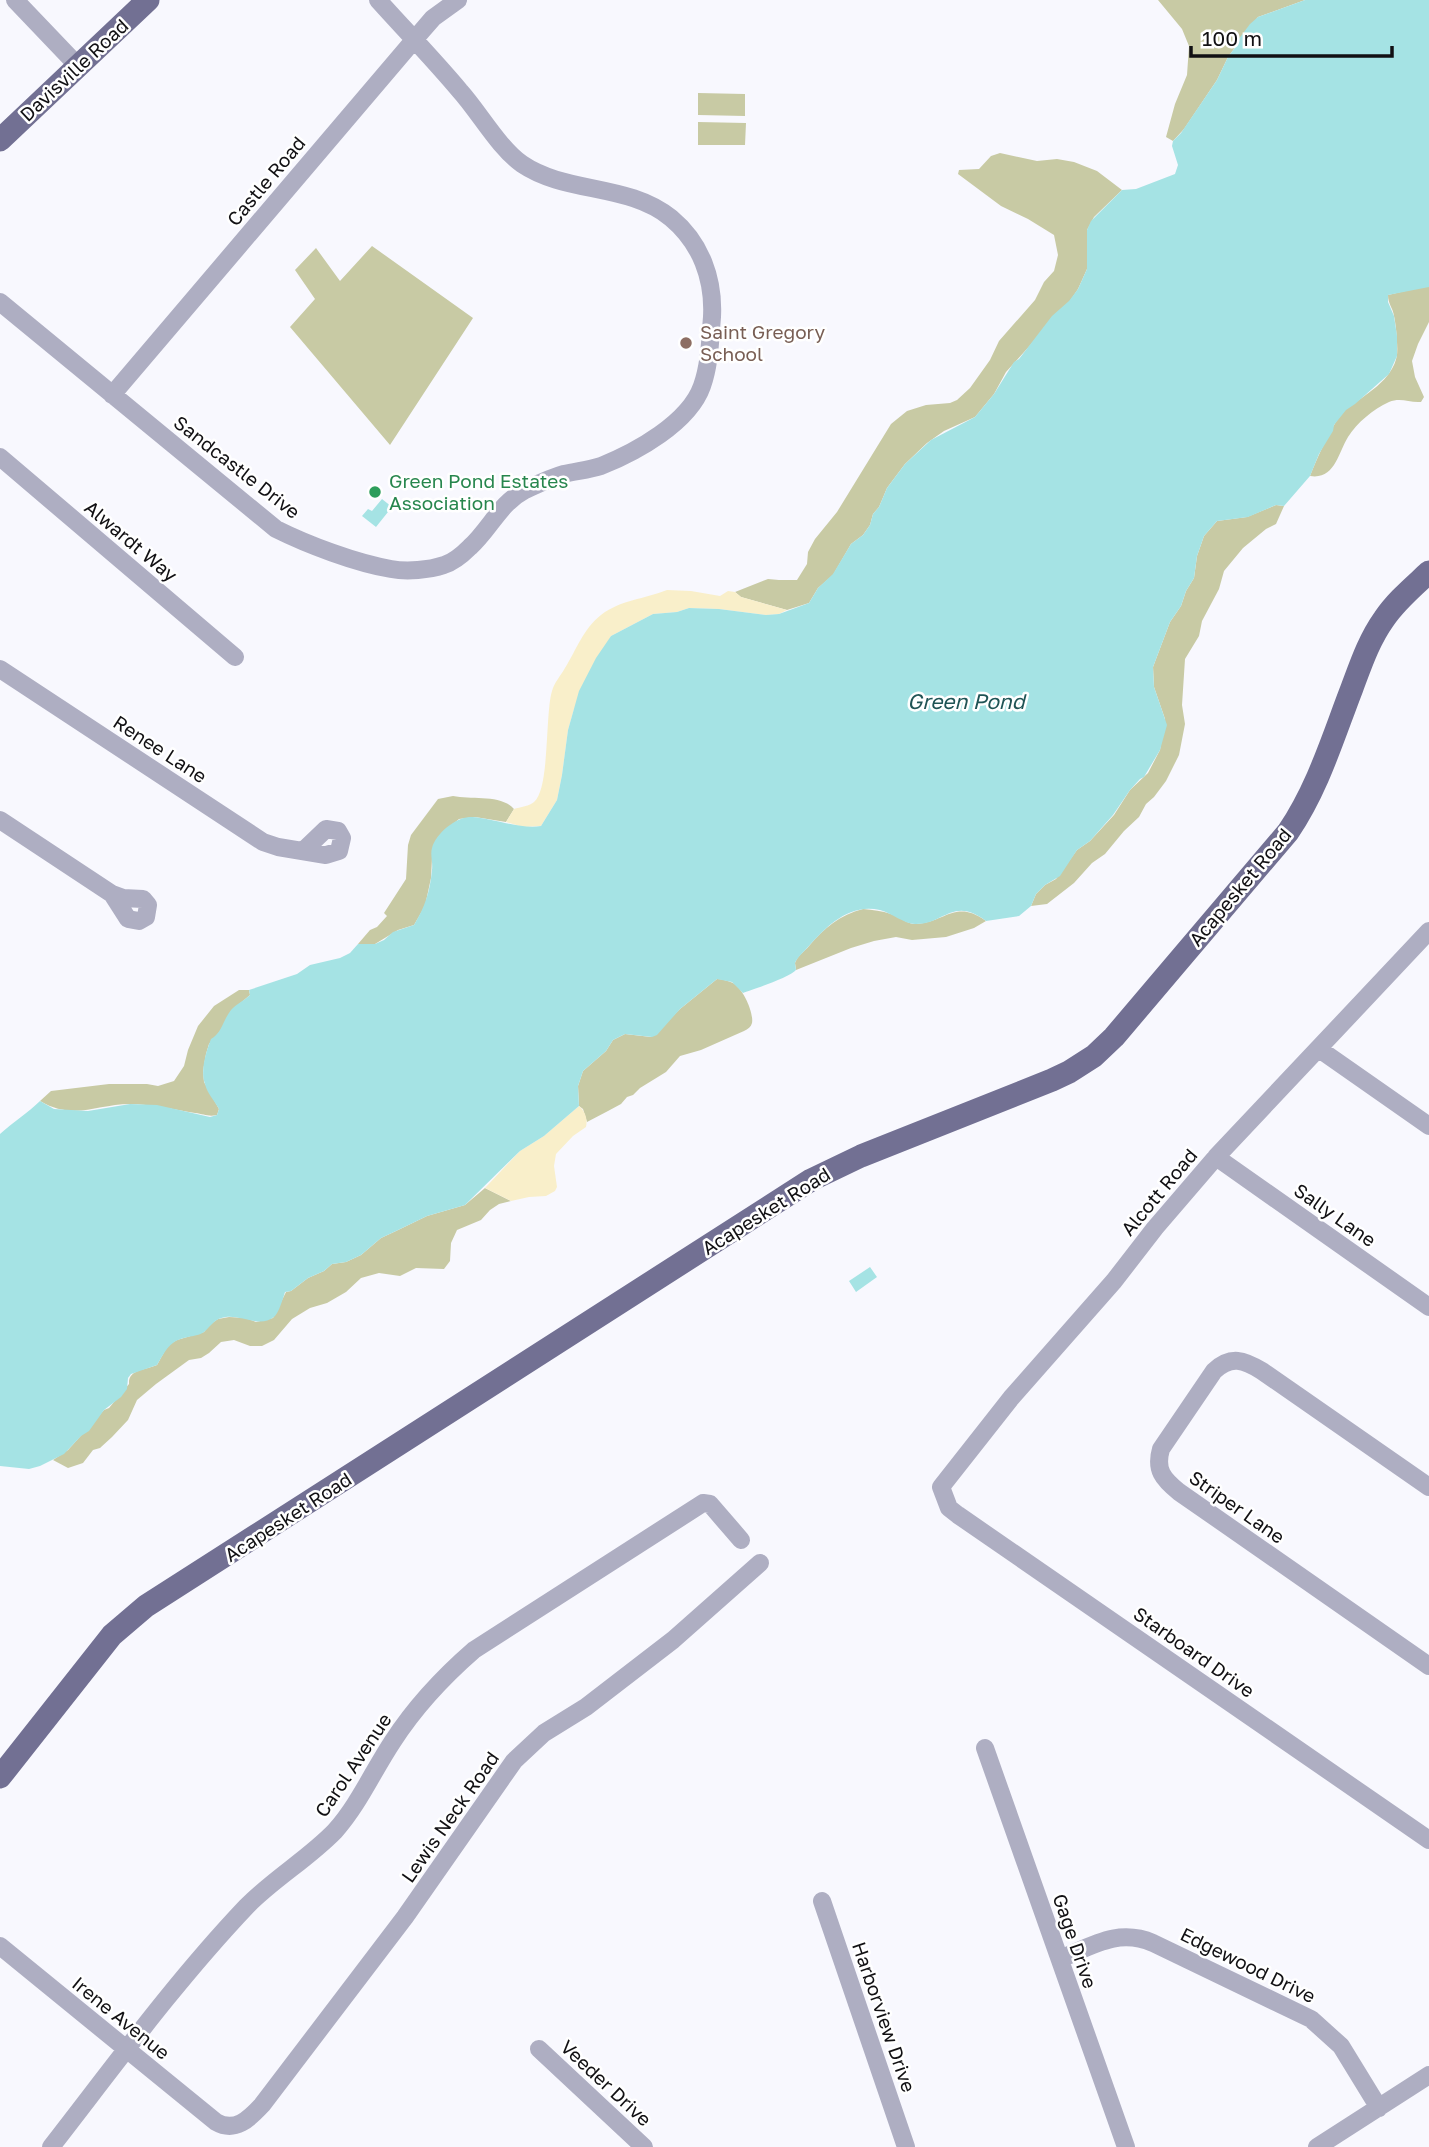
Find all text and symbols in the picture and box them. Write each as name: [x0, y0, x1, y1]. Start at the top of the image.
street label: Davisville Road: [15, 14, 133, 126]
scale bar: [1191, 14, 1392, 58]
text: 100 m: [1202, 25, 1262, 51]
street label: Castle Road: [222, 131, 310, 230]
place label: Saint Gregory School: [700, 320, 826, 365]
marker: Saint Gregory School: [678, 335, 694, 351]
street label: Sandcastle Drive: [170, 410, 305, 523]
place label: Green Pond Estates Association: [389, 469, 568, 514]
marker: Green Pond Estates Association: [367, 484, 383, 500]
street label: Alwardt Way: [80, 495, 183, 586]
water label: Green Pond: [907, 688, 1027, 714]
street label: Renee Lane: [109, 710, 211, 787]
street label: Acapesket Road: [1184, 823, 1296, 950]
street label: Alcott Road: [1116, 1144, 1202, 1240]
street label: Acapesket Road: [697, 1162, 834, 1259]
street label: Sally Lane: [1290, 1178, 1381, 1251]
street label: Striper Lane: [1185, 1465, 1289, 1548]
street label: Acapesket Road: [220, 1467, 356, 1566]
street label: Starboard Drive: [1129, 1601, 1259, 1702]
street label: Carol Avenue: [309, 1708, 396, 1821]
street label: Lewis Neck Road: [396, 1747, 503, 1887]
street label: Gage Drive: [1049, 1890, 1102, 1991]
street label: Edgewood Drive: [1177, 1922, 1319, 2007]
street label: Harborview Drive: [848, 1939, 921, 2095]
street label: Irene Avenue: [68, 1971, 175, 2064]
street label: Veeder Drive: [556, 2035, 656, 2130]

